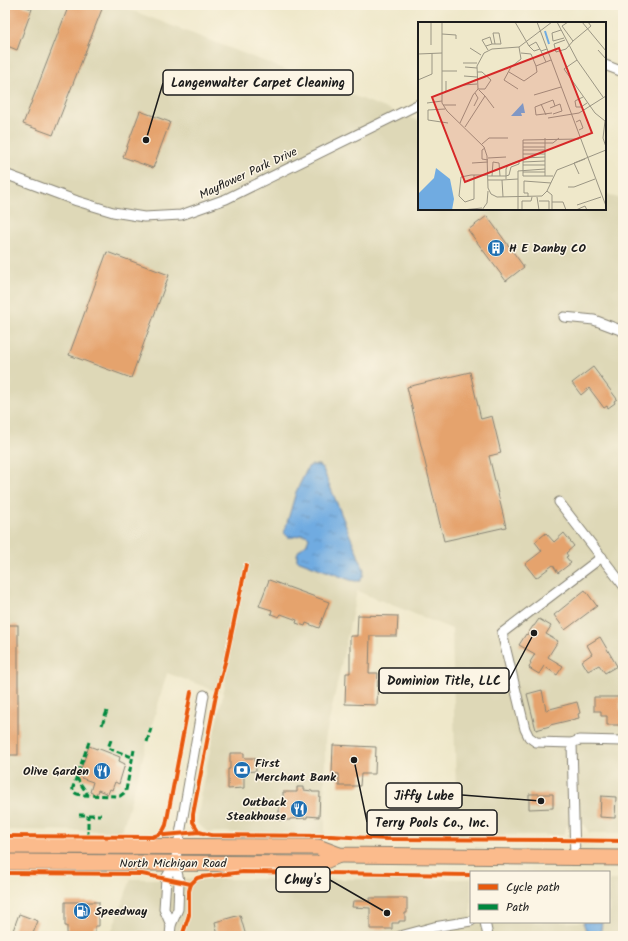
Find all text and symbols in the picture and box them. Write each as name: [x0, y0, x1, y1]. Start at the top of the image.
inset map: [418, 22, 606, 210]
callout: Langenwalter Carpet Cleaning: [163, 70, 353, 95]
text: Langenwalter Carpet Cleaning: [171, 73, 345, 94]
street label: Mayflower Park Drive: [196, 142, 301, 205]
building icon: H E Danby CO: [486, 238, 506, 258]
place label: H E Danby CO: [509, 239, 586, 258]
callout: Dominion Title, LLC: [379, 668, 509, 693]
text: Dominion Title, LLC: [387, 671, 501, 692]
place label: First Merchant Bank: [255, 754, 337, 787]
bank icon: First Merchant Bank: [232, 760, 252, 780]
restaurant icon: Olive Garden: [92, 761, 112, 781]
place label: Olive Garden: [23, 762, 89, 781]
callout: Jiffy Lube: [386, 783, 462, 808]
text: Jiffy Lube: [394, 786, 455, 807]
place label: Outback Steakhouse: [227, 793, 287, 826]
restaurant icon: Outback Steakhouse: [289, 799, 309, 819]
callout: Terry Pools Co., Inc.: [367, 810, 497, 835]
text: Terry Pools Co., Inc.: [375, 813, 489, 834]
street label: North Michigan Road: [120, 854, 227, 873]
callout: Chuy's: [276, 867, 330, 892]
text: Chuy's: [284, 870, 322, 891]
legend: [470, 871, 610, 923]
text: Cycle path: [506, 878, 560, 897]
text: Path: [506, 898, 529, 917]
fuel station icon: Speedway: [72, 901, 92, 921]
place label: Speedway: [95, 902, 148, 921]

